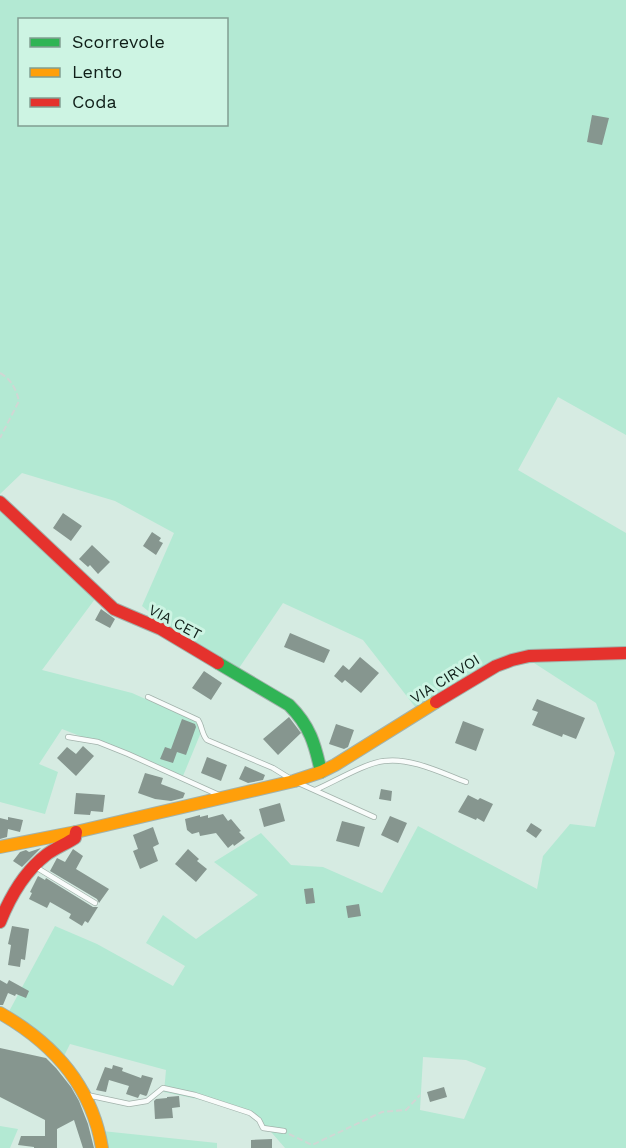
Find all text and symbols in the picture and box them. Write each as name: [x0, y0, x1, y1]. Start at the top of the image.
legend: [18, 18, 228, 126]
text: Scorrevole: [72, 31, 165, 52]
text: Lento: [72, 61, 122, 82]
text: Coda: [72, 91, 117, 112]
street label: VIA CET: [145, 601, 205, 643]
street label: VIA CIRVOI: [407, 651, 483, 707]

